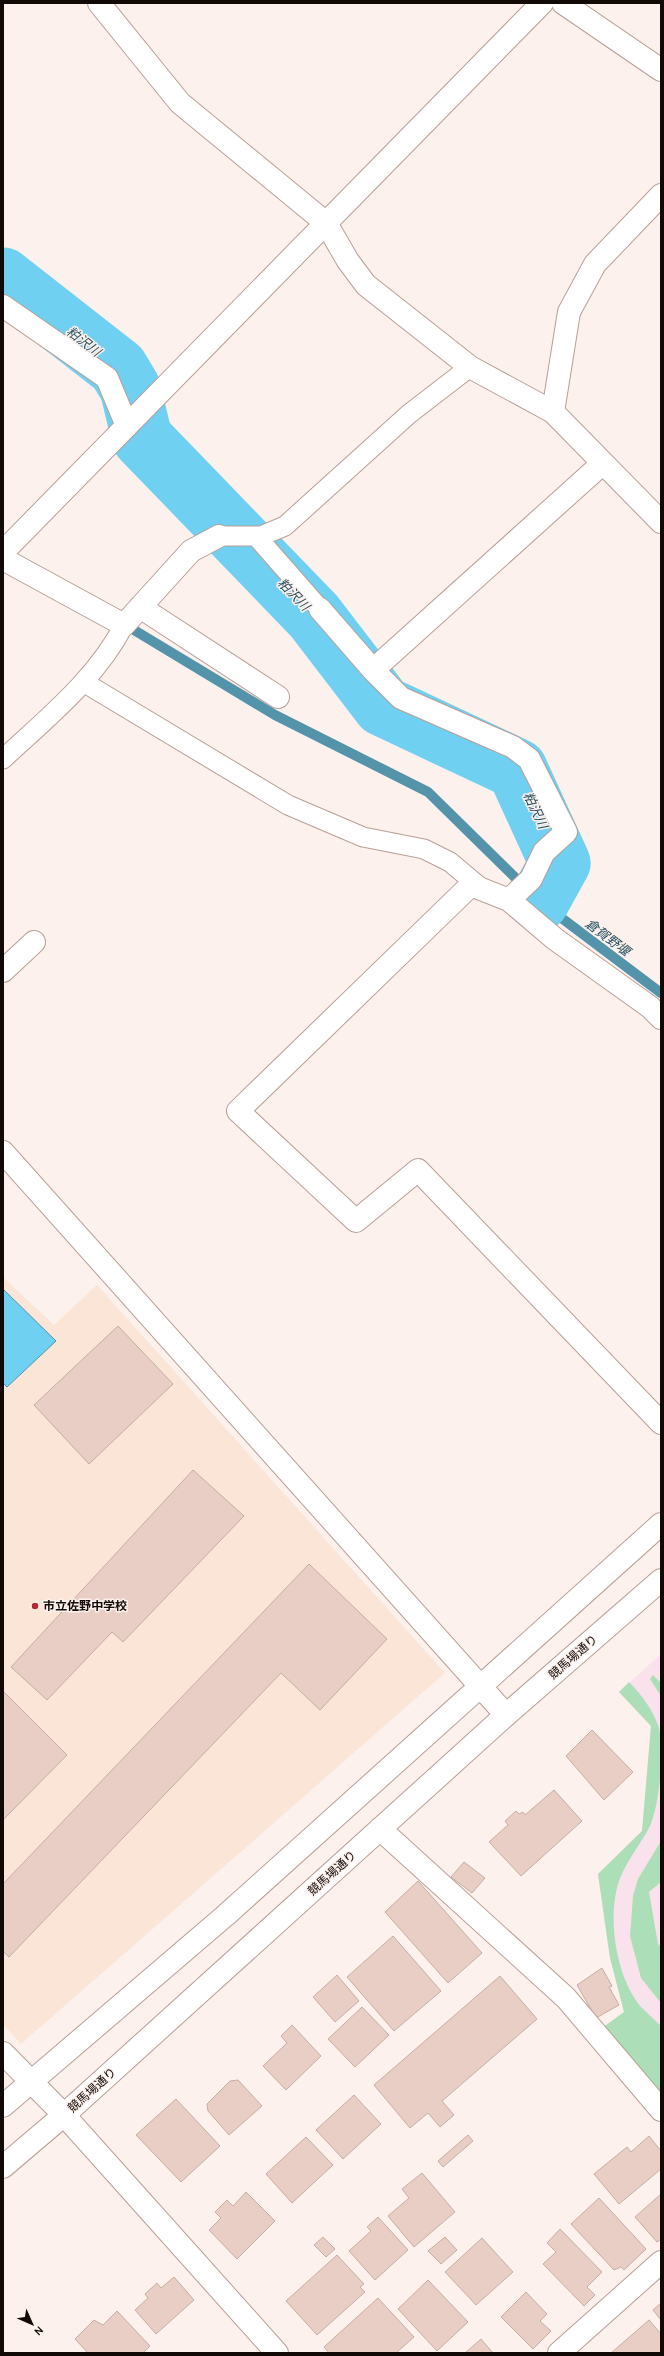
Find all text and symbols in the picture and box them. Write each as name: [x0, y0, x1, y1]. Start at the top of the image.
water label: 粕沢川: [64, 323, 105, 361]
water label: 粕沢川: [275, 575, 314, 615]
water label: 粕沢川: [521, 789, 551, 833]
water label: 倉賀野堰: [582, 916, 635, 960]
place label: 市立佐野中学校: [43, 1599, 127, 1613]
marker: 市立佐野中学校: [30, 1601, 40, 1611]
street label: 競馬場通り: [546, 1632, 600, 1682]
street label: 競馬場通り: [305, 1848, 359, 1898]
street label: 競馬場通り: [65, 2065, 119, 2115]
north arrow: [12, 2304, 52, 2344]
text: N: [31, 2323, 46, 2338]

